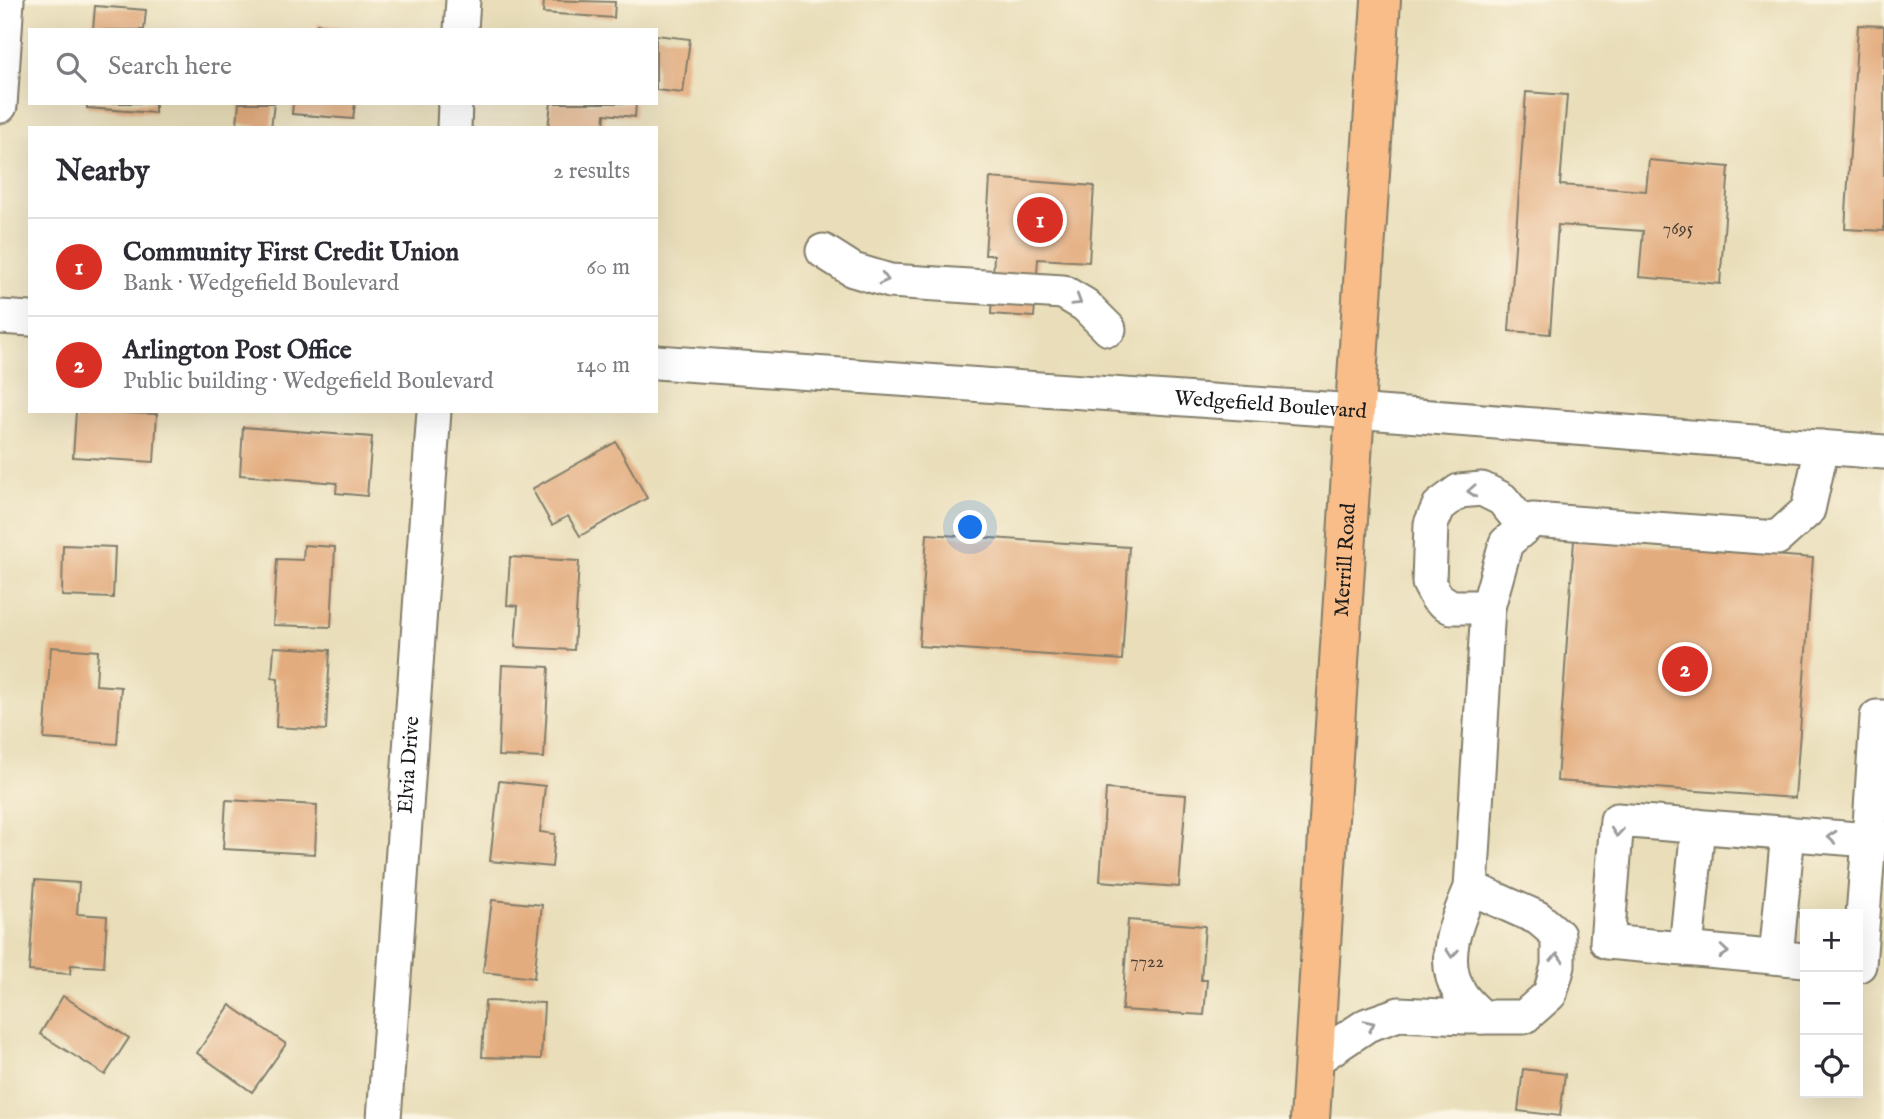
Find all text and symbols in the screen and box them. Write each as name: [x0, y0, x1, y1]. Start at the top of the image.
search box: [28, 28, 658, 105]
icon: search: [52, 48, 90, 86]
text: Search here: [108, 50, 232, 83]
text: Nearby: [56, 153, 149, 191]
text: 2 results: [553, 157, 630, 186]
pin: 1: [1017, 194, 1063, 246]
house number: 7695: [1663, 218, 1694, 241]
text: Community First Credit Union: [123, 236, 459, 269]
text: 1: [75, 253, 83, 282]
text: 60 m: [586, 253, 630, 282]
text: Bank · Wedgefield Boulevard: [123, 269, 399, 298]
one-way arrow: [878, 271, 890, 285]
one-way arrow: [1069, 292, 1082, 305]
text: Arlington Post Office: [123, 334, 352, 367]
text: 2: [74, 351, 84, 380]
text: 140 m: [576, 351, 630, 380]
text: Public building · Wedgefield Boulevard: [123, 367, 493, 396]
street label: Wedgefield Boulevard: [1173, 385, 1368, 426]
one-way arrow: [1466, 483, 1477, 498]
street label: Merrill Road: [1328, 502, 1363, 618]
your location: [953, 510, 987, 544]
pin: 2: [1662, 643, 1708, 695]
street label: Elvia Drive: [392, 715, 426, 815]
one-way arrow: [1609, 826, 1624, 838]
one-way arrow: [1827, 830, 1838, 845]
map controls: [1800, 909, 1863, 1098]
button: +: [1800, 909, 1863, 972]
one-way arrow: [1718, 945, 1730, 960]
one-way arrow: [1445, 948, 1460, 959]
house number: 7722: [1130, 951, 1164, 974]
one-way arrow: [1550, 952, 1565, 963]
button: −: [1800, 972, 1863, 1035]
one-way arrow: [1363, 1019, 1375, 1033]
button: locate: [1800, 1035, 1863, 1098]

